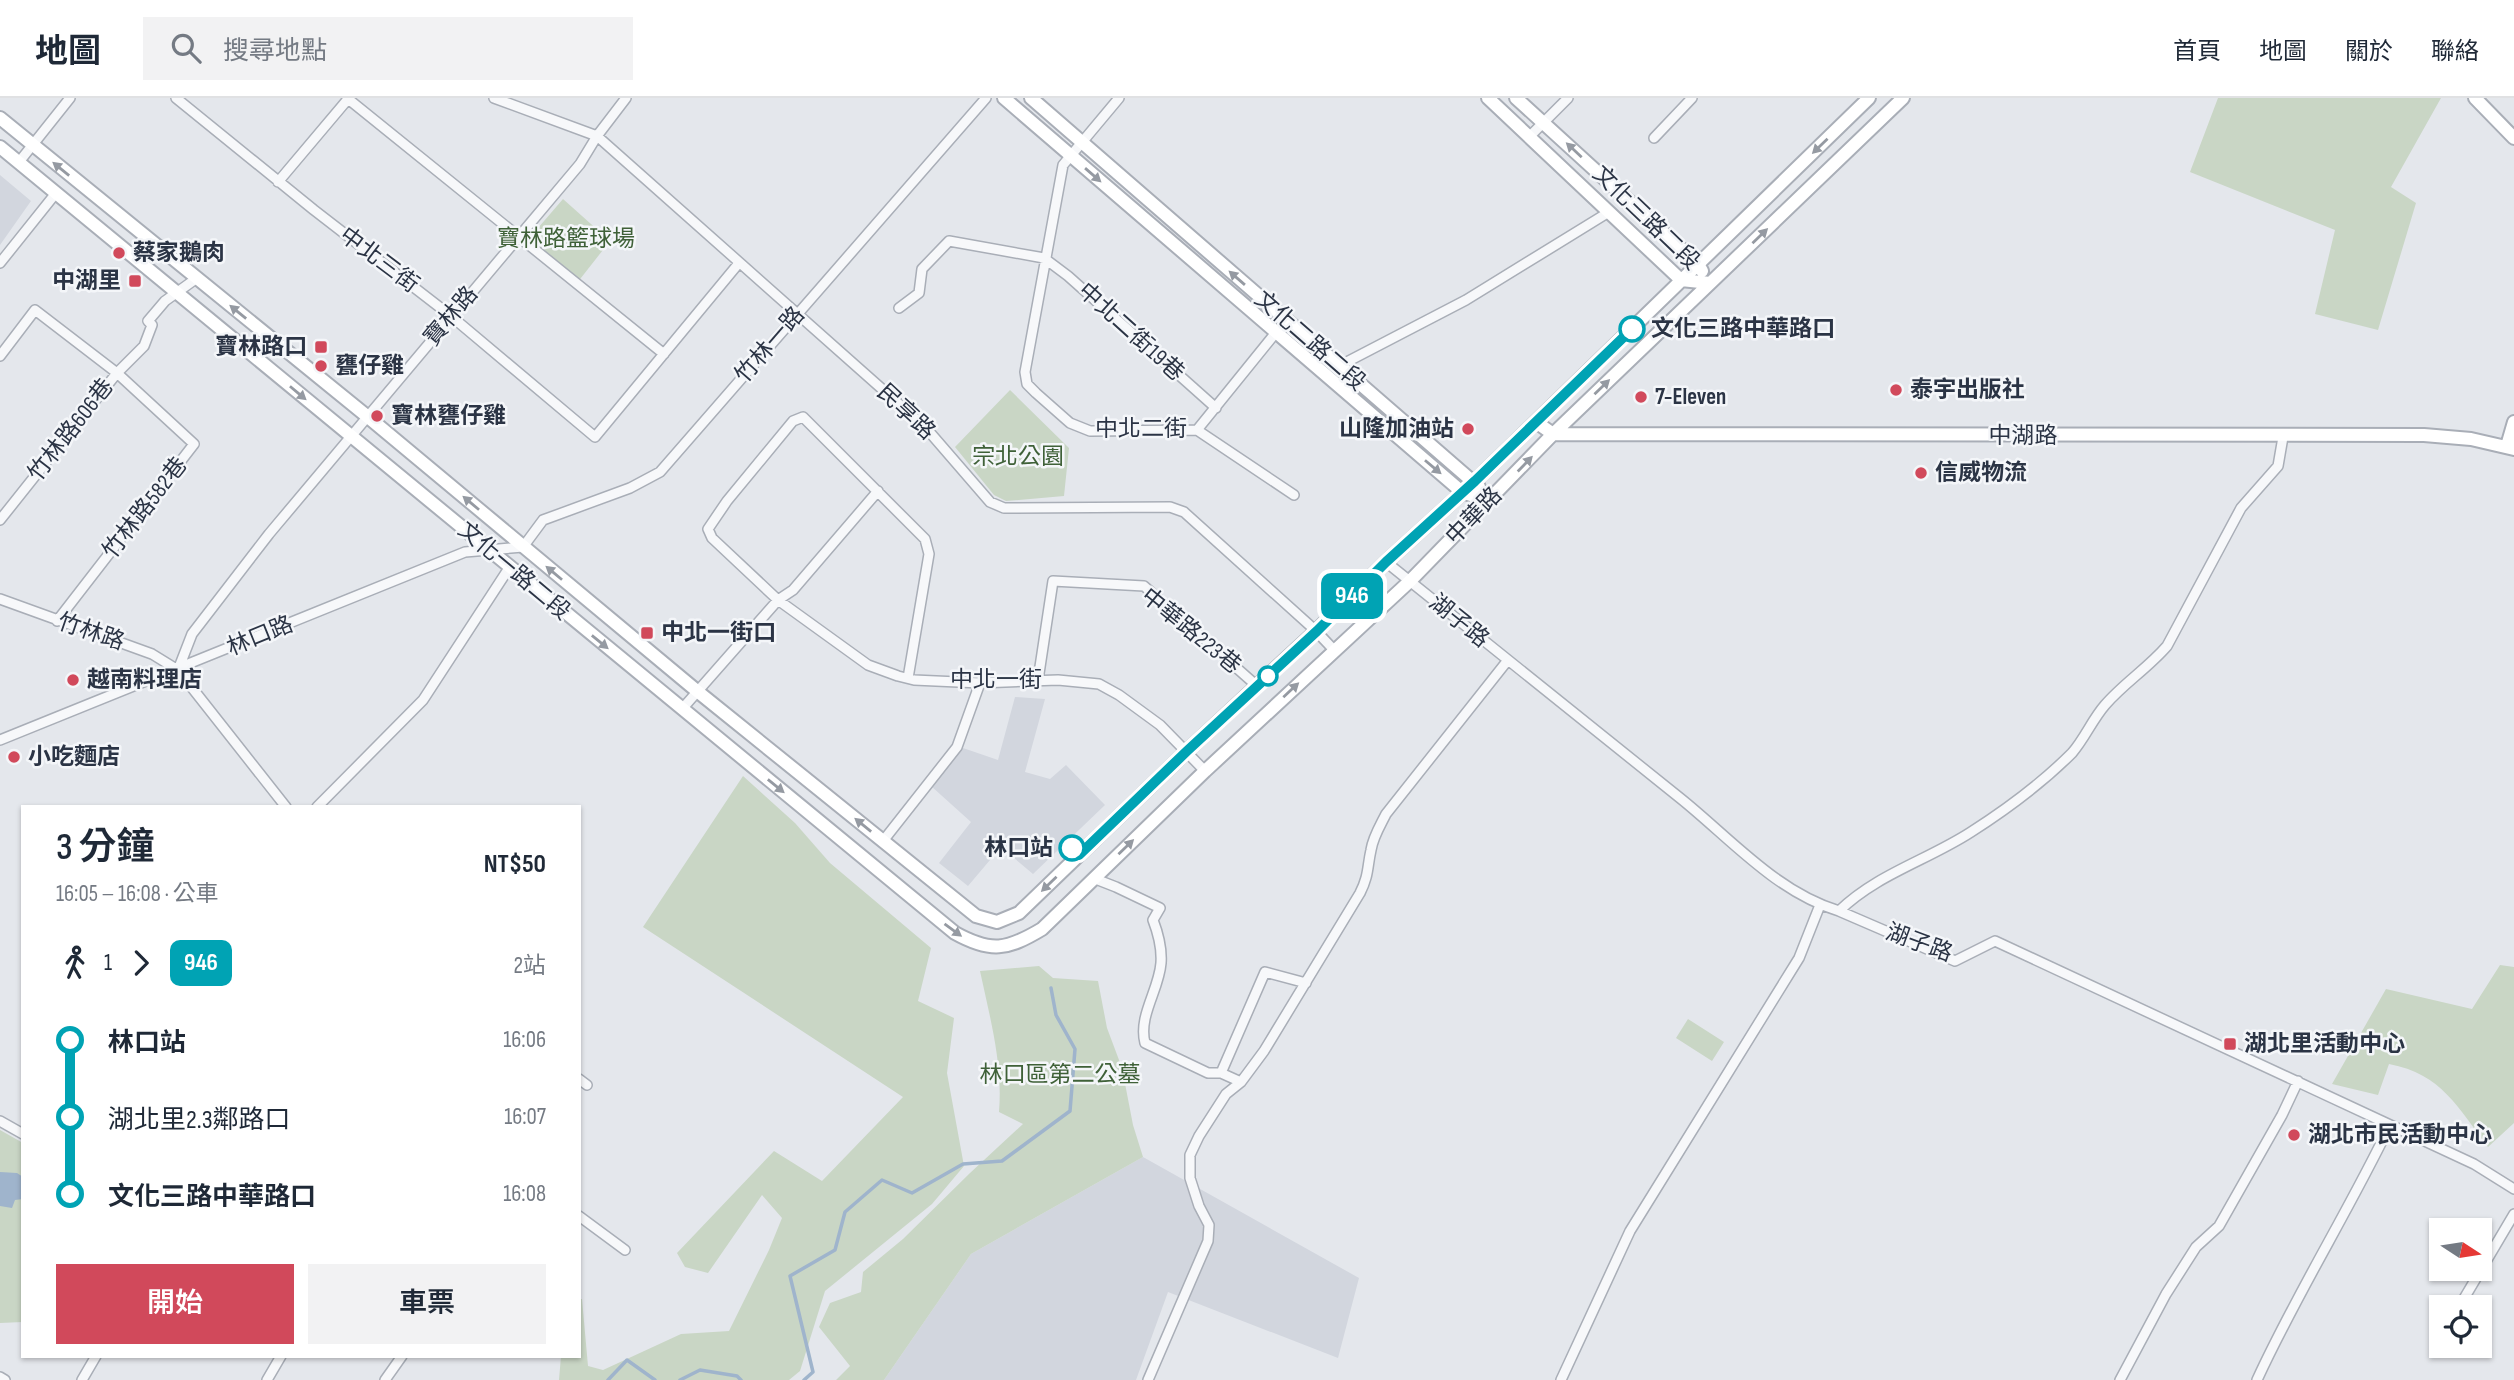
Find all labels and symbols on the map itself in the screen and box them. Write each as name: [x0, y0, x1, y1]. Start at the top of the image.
one-way arrow: [1812, 137, 1829, 154]
one-way arrow: [1565, 142, 1583, 158]
street label: 文化三路二段: [1587, 160, 1705, 276]
one-way arrow: [53, 162, 70, 177]
one-way arrow: [1084, 167, 1101, 182]
street label: 中北三街: [334, 221, 424, 299]
park label: 寶林路籃球場: [497, 225, 635, 253]
one-way arrow: [1751, 227, 1768, 244]
place label: 蔡家鵝肉: [133, 239, 225, 267]
marker: 蔡家鵝肉: [111, 245, 127, 261]
place label: 中湖里: [52, 267, 121, 295]
one-way arrow: [1228, 271, 1245, 286]
marker: 中湖里: [127, 273, 143, 289]
street label: 中北二街19巷: [1072, 277, 1190, 387]
street label: 寶林路: [418, 281, 484, 351]
street label: 文化二路二段: [1249, 285, 1371, 397]
street label: 竹林一路: [729, 301, 811, 389]
one-way arrow: [230, 305, 247, 320]
place label: 文化三路中華路口: [1651, 315, 1835, 343]
marker: 文化三路中華路口: [1619, 316, 1645, 342]
place label: 寶林路口: [215, 333, 307, 361]
marker: 寶林路口: [313, 339, 329, 355]
place label: 甕仔雞: [335, 352, 404, 380]
marker: 甕仔雞: [313, 358, 329, 374]
street label: 竹林路606巷: [22, 373, 120, 487]
place label: 泰宇出版社: [1910, 376, 2025, 404]
street label: 民享路: [871, 378, 941, 446]
one-way arrow: [1593, 380, 1610, 396]
marker: 泰宇出版社: [1888, 382, 1904, 398]
place label: 7-Eleven: [1655, 383, 1726, 411]
one-way arrow: [290, 385, 307, 400]
marker: 7-Eleven: [1633, 389, 1649, 405]
place label: 寶林甕仔雞: [391, 402, 506, 430]
marker: 寶林甕仔雞: [369, 408, 385, 424]
street label: 中北二街: [1095, 415, 1187, 443]
place label: 山隆加油站: [1339, 415, 1454, 443]
marker: 山隆加油站: [1460, 421, 1476, 437]
street label: 中湖路: [1989, 422, 2058, 450]
park label: 宗北公園: [972, 443, 1064, 471]
street label: 竹林路582巷: [97, 452, 193, 564]
one-way arrow: [1516, 456, 1532, 473]
one-way arrow: [1424, 459, 1441, 474]
place label: 信威物流: [1935, 459, 2027, 487]
marker: 信威物流: [1913, 465, 1929, 481]
street label: 中華路: [1440, 481, 1508, 551]
one-way arrow: [462, 496, 480, 511]
street label: 文化一路二段: [452, 516, 576, 626]
one-way arrow: [545, 565, 563, 580]
line badge: 946: [1312, 573, 1392, 619]
street label: 中華路223巷: [1135, 582, 1247, 680]
street label: 湖子路: [1423, 588, 1495, 654]
street label: 竹林路: [54, 608, 128, 656]
street label: 林口路: [223, 610, 297, 662]
place label: 中北一街口: [661, 619, 776, 647]
marker: 中北一街口: [639, 625, 655, 641]
one-way arrow: [592, 634, 609, 649]
place label: 越南料理店: [87, 666, 202, 694]
street label: 中北一街: [950, 666, 1042, 694]
unlabelled marker: [1258, 666, 1278, 686]
marker: 越南料理店: [65, 672, 81, 688]
one-way arrow: [1282, 683, 1299, 699]
place label: 小吃麵店: [28, 743, 120, 771]
marker: 小吃麵店: [6, 749, 22, 765]
one-way arrow: [768, 778, 785, 793]
one-way arrow: [854, 817, 872, 832]
place label: 林口站: [984, 834, 1053, 862]
marker: 林口站: [1059, 835, 1085, 861]
one-way arrow: [1117, 839, 1134, 855]
one-way arrow: [1041, 876, 1058, 892]
street label: 湖子路: [1882, 918, 1956, 968]
one-way arrow: [943, 923, 962, 937]
place label: 湖北里活動中心: [2244, 1030, 2405, 1058]
marker: 湖北里活動中心: [2222, 1036, 2238, 1052]
park label: 林口區第二公墓: [980, 1061, 1141, 1089]
place label: 湖北市民活動中心: [2308, 1121, 2492, 1149]
marker: 湖北市民活動中心: [2286, 1127, 2302, 1143]
north arrow: [2429, 1218, 2492, 1281]

